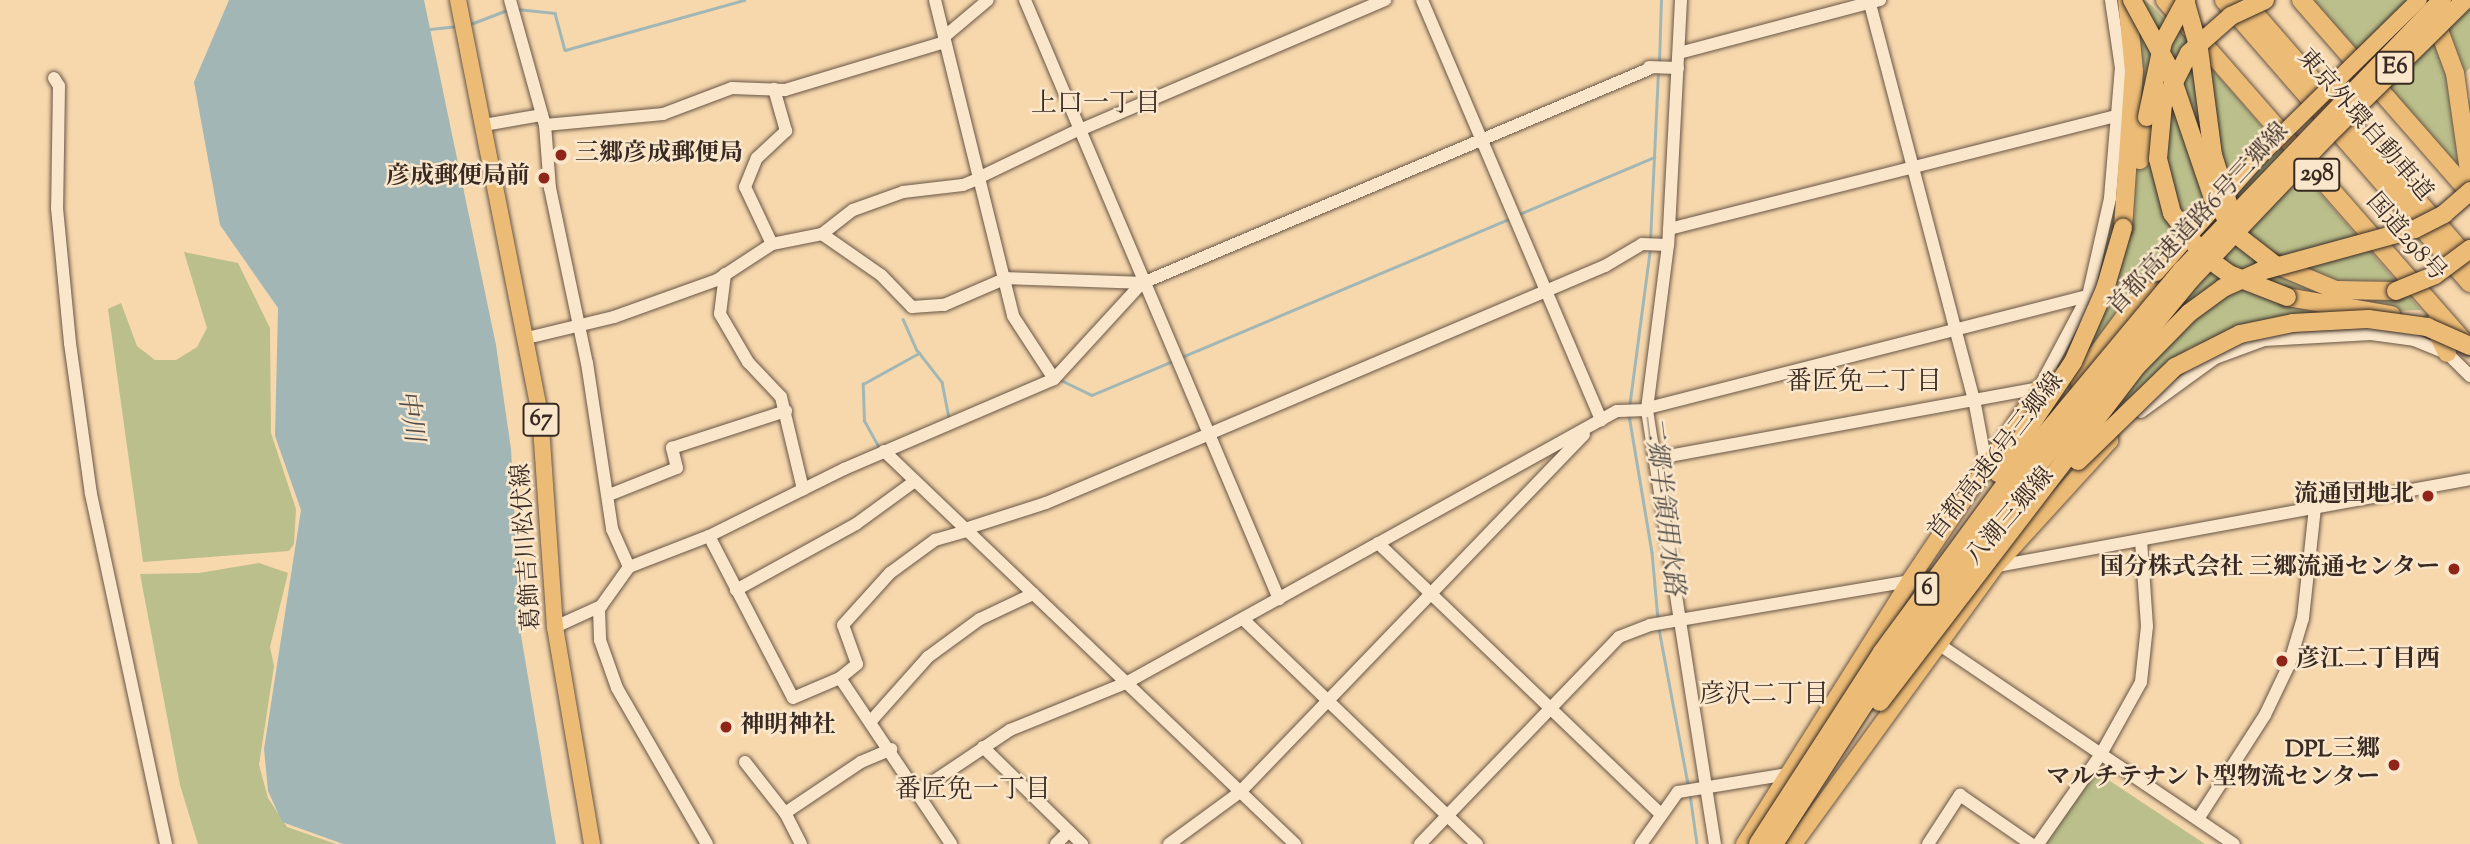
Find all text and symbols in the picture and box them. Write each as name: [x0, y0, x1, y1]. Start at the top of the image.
street label: 東京外環自動車道: [2290, 44, 2438, 208]
road number: E6: [2374, 48, 2416, 88]
district label: 上口一丁目: [1031, 89, 1161, 121]
street label: 首都高速道路6号三郷線: [2103, 118, 2295, 322]
place label: 三郷彦成郵便局: [575, 141, 743, 169]
marker: 三郷彦成郵便局: [553, 147, 569, 163]
road number: 298: [2292, 156, 2342, 194]
place label: 彦成郵便局前: [386, 164, 530, 192]
marker: 彦成郵便局前: [536, 170, 552, 186]
street label: 国道298号: [2359, 188, 2451, 288]
district label: 番匠免二丁目: [1786, 367, 1942, 399]
street label: 首都高速6号三郷線: [1923, 368, 2071, 546]
water label: 中川: [390, 388, 428, 444]
road number: 67: [522, 400, 560, 440]
water label: 二郷半領用水路: [1635, 413, 1689, 597]
street label: 葛飾吉川松伏線: [508, 462, 548, 632]
street label: 八潮三郷線: [1961, 462, 2061, 572]
place label: 流通団地北: [2294, 482, 2414, 510]
marker: 流通団地北: [2420, 488, 2436, 504]
place label: 国分株式会社 三郷流通センター: [2099, 555, 2440, 583]
marker: 国分株式会社 三郷流通センター: [2446, 561, 2462, 577]
road number: 6: [1913, 569, 1941, 608]
place label: 彦江二丁目西: [2296, 647, 2440, 675]
marker: 彦江二丁目西: [2274, 653, 2290, 669]
district label: 彦沢二丁目: [1699, 680, 1829, 712]
place label: 神明神社: [740, 713, 836, 741]
marker: 神明神社: [718, 719, 734, 735]
place label: DPL三郷 マルチテナント型物流センター: [2044, 737, 2380, 793]
marker: DPL三郷 マルチテナント型物流センター: [2386, 757, 2402, 773]
district label: 番匠免一丁目: [895, 775, 1051, 807]

